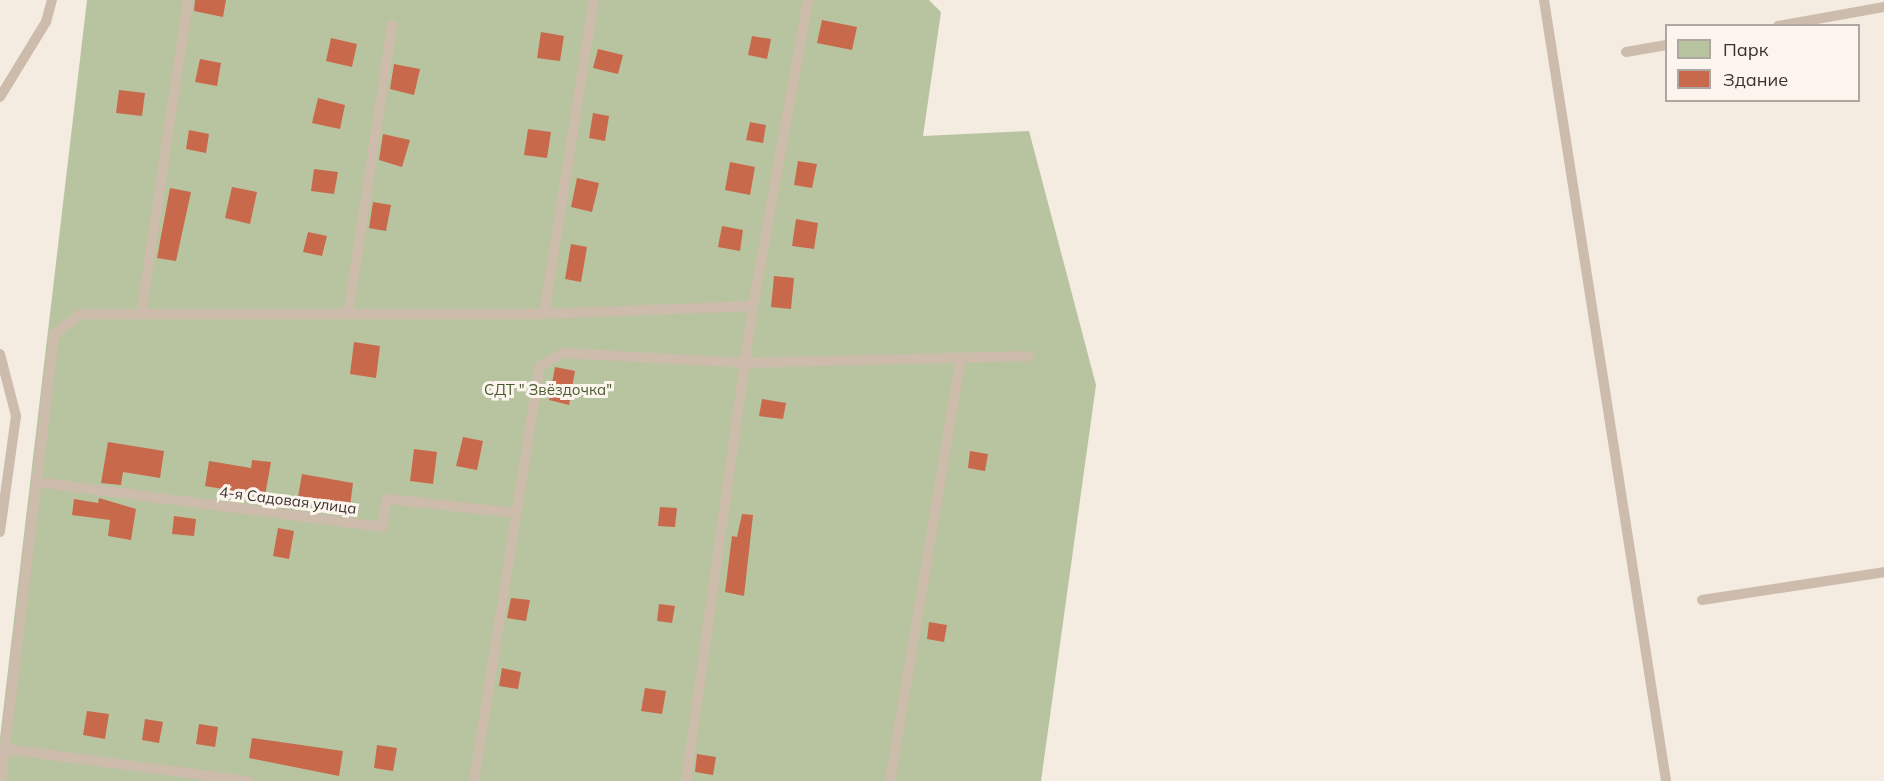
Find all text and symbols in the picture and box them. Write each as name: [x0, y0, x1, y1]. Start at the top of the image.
legend: [1665, 24, 1860, 102]
text: Парк: [1723, 38, 1768, 61]
text: Здание: [1723, 68, 1788, 91]
park label: СДТ " Звёздочка": [484, 381, 612, 399]
street label: 4-я Садовая улица: [218, 483, 358, 517]

